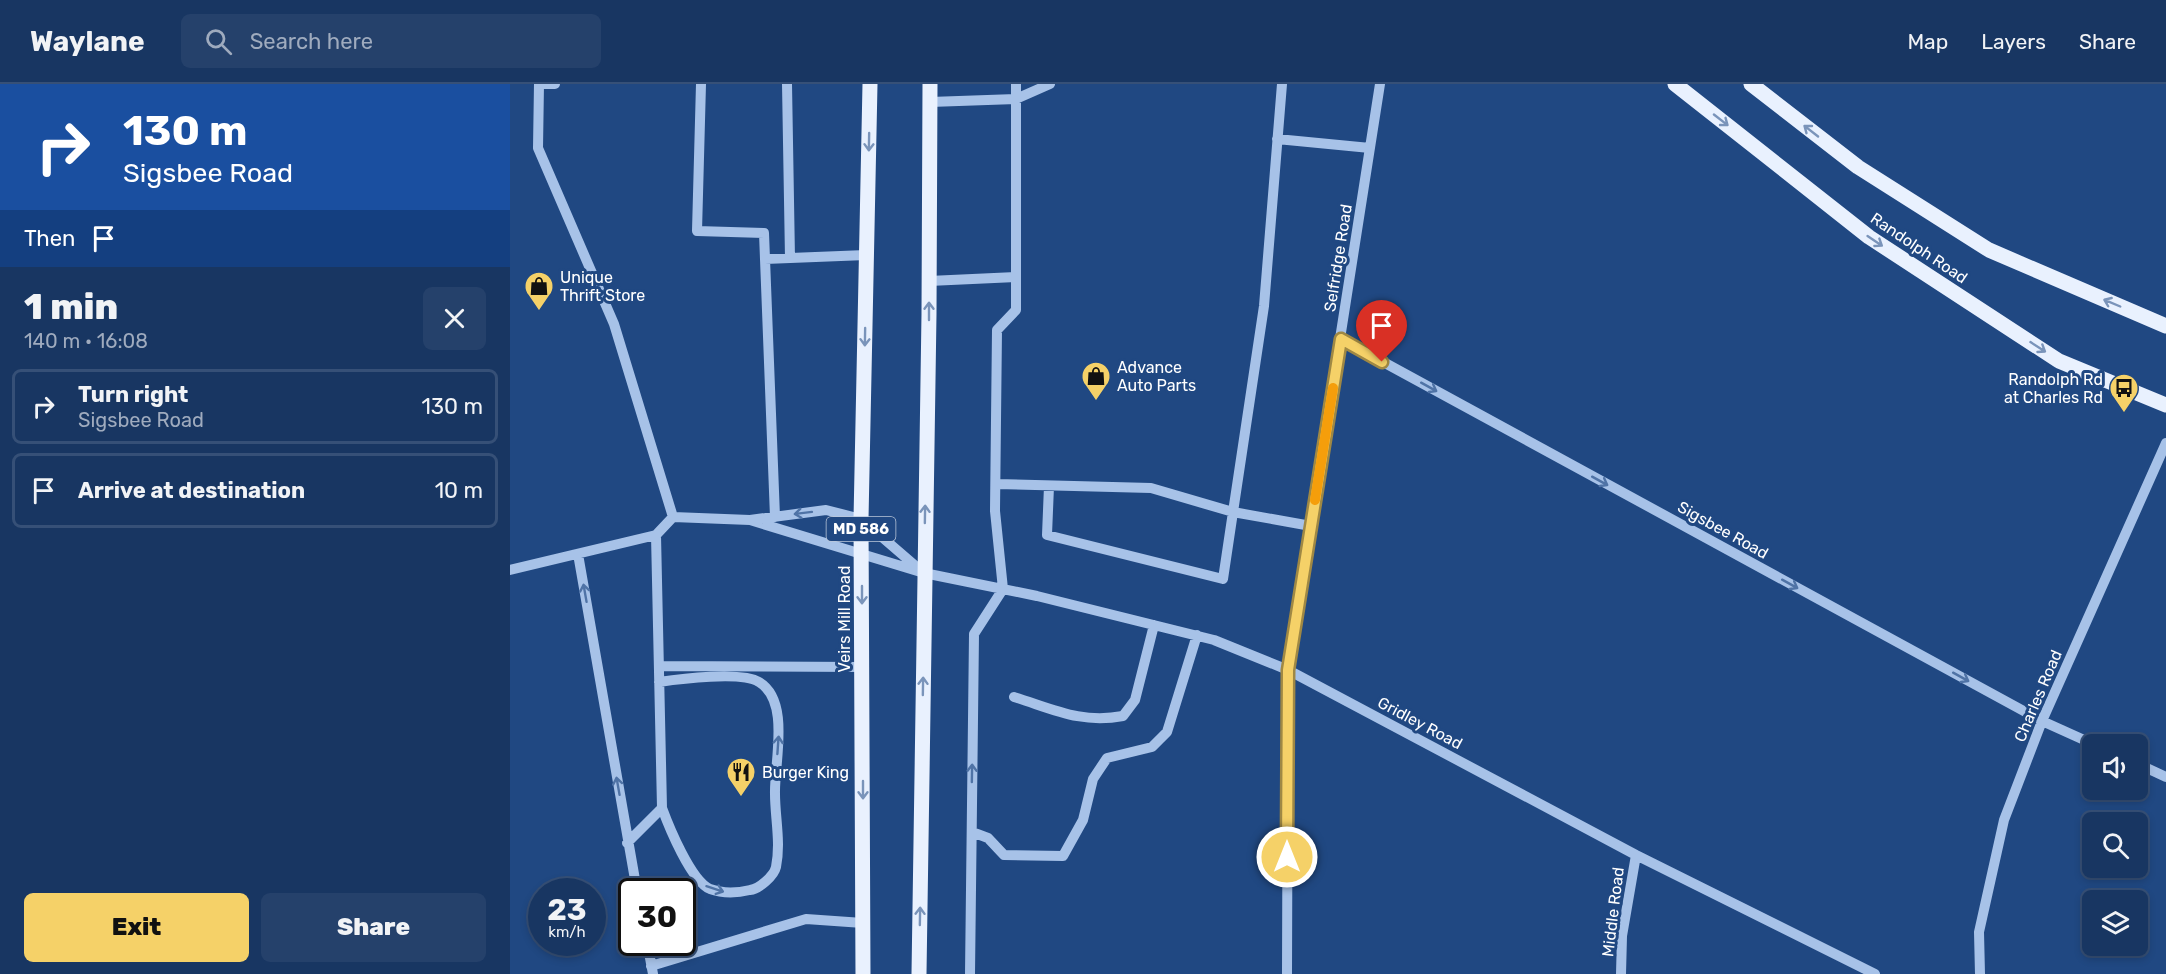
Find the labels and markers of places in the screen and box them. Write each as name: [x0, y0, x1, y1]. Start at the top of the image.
place label: Unique Thrift Store: [560, 268, 645, 305]
shop icon: Unique Thrift Store: [523, 270, 555, 312]
pin: [1356, 300, 1407, 362]
place label: Advance Auto Parts: [1117, 358, 1196, 395]
shop icon: Advance Auto Parts: [1080, 360, 1112, 402]
place label: Randolph Rd at Charles Rd: [2004, 370, 2103, 407]
bus stop icon: Randolph Rd at Charles Rd: [2108, 372, 2140, 414]
restaurant icon: Burger King: [725, 756, 757, 798]
place label: Burger King: [762, 763, 849, 782]

